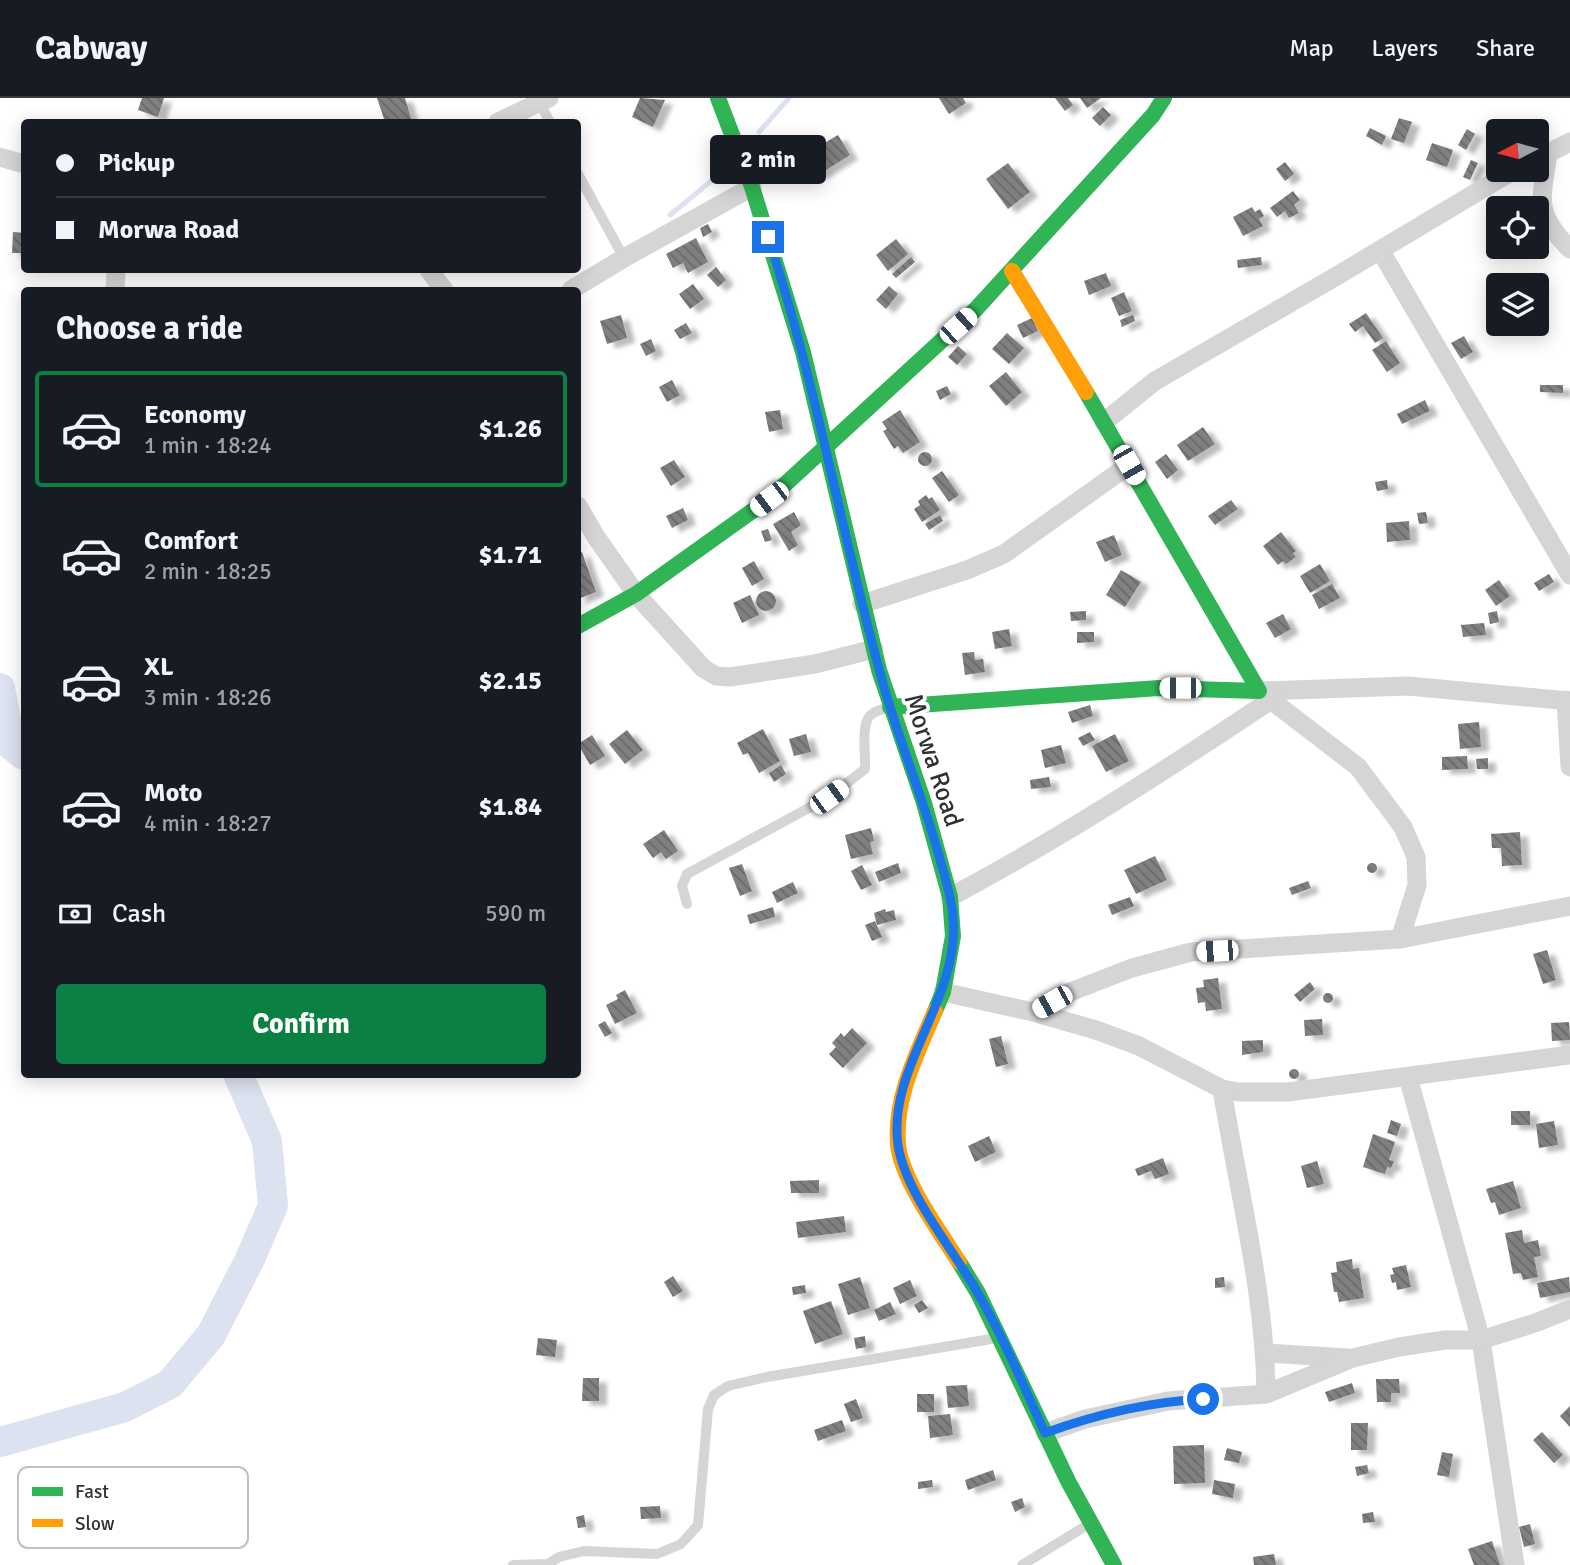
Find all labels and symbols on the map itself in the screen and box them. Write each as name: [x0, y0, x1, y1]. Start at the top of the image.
north arrow: [1486, 119, 1549, 182]
callout: 2 min: [710, 136, 826, 184]
route end: [752, 221, 784, 253]
car: [936, 304, 981, 348]
car: [1110, 442, 1149, 488]
car: [746, 478, 793, 520]
car: [1160, 678, 1202, 699]
street label: Morwa Road: [897, 690, 970, 831]
car: [806, 776, 853, 818]
car: [1196, 939, 1239, 963]
car: [1029, 983, 1076, 1021]
route start: [1187, 1383, 1219, 1415]
legend: [18, 1467, 248, 1548]
text: Fast: [75, 1480, 109, 1504]
text: Slow: [75, 1512, 115, 1536]

